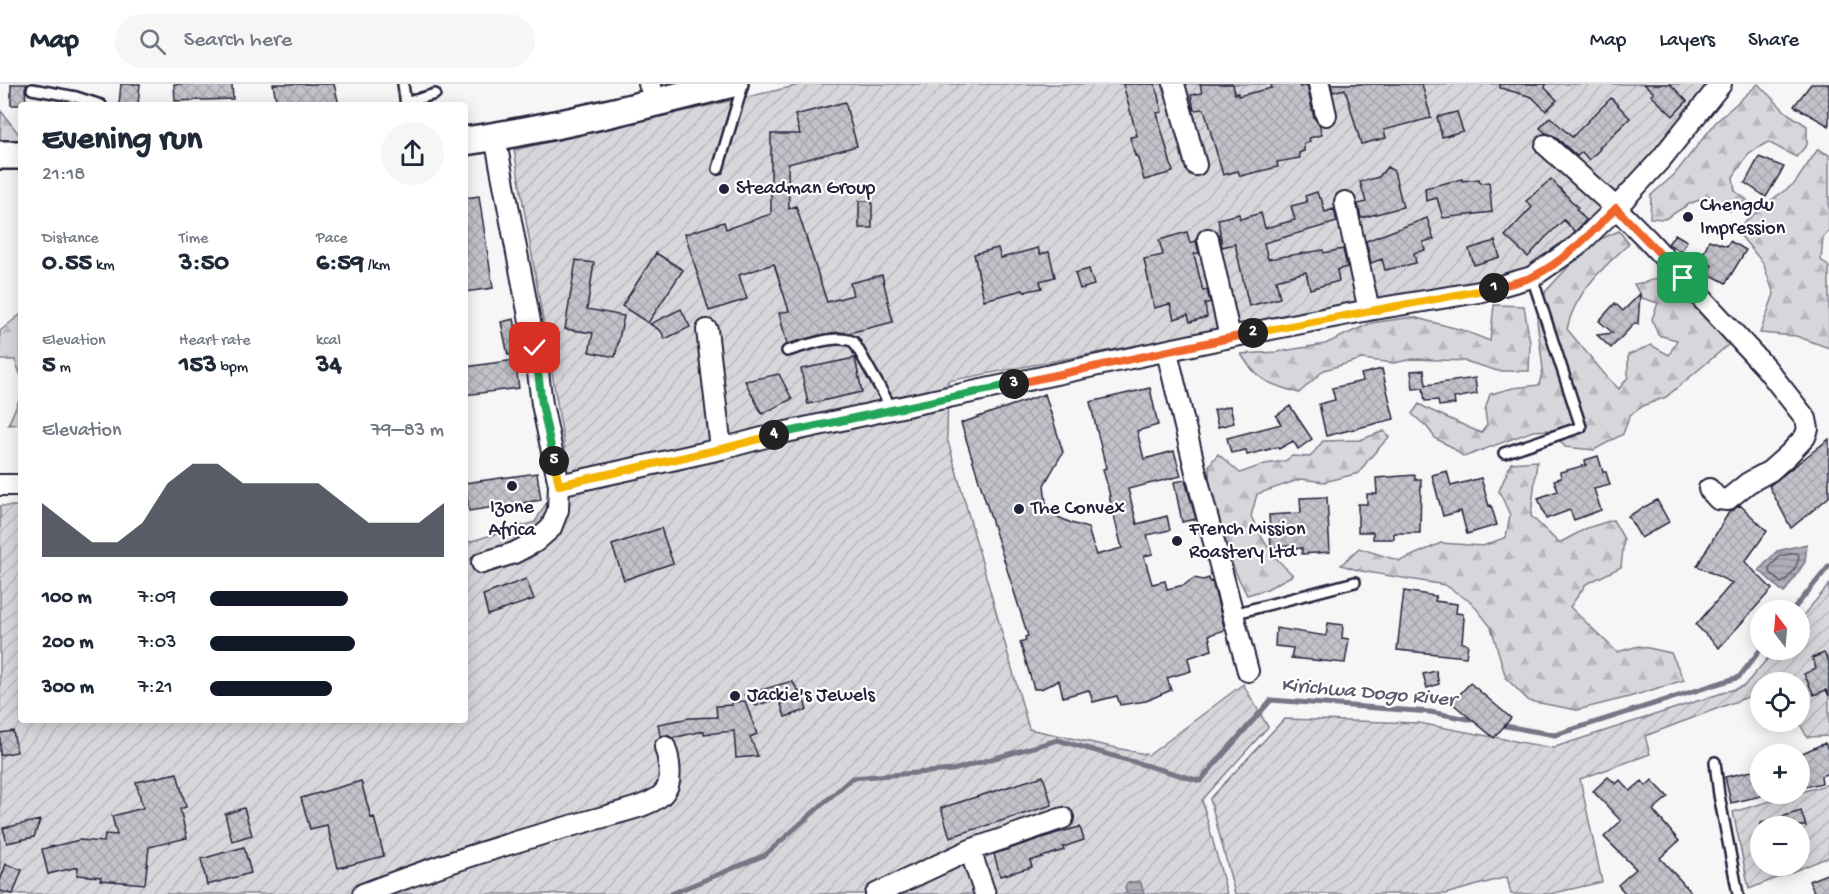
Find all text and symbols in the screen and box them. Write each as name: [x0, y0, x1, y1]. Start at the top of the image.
search box: [115, 14, 535, 68]
text: Map: [30, 25, 79, 58]
icon: search: [136, 25, 169, 58]
text: Search here: [184, 28, 292, 54]
text: Map: [1590, 29, 1626, 54]
text: Layers: [1659, 29, 1715, 54]
text: Share: [1748, 29, 1799, 54]
text: Evening run: [42, 122, 202, 160]
button: share: [381, 122, 444, 185]
text: 21:18: [42, 164, 85, 187]
place label: Steadman Group: [736, 178, 876, 201]
marker: Steadman Group: [717, 182, 731, 196]
place label: Chengdu Impression: [1700, 195, 1786, 241]
marker: Chengdu Impression: [1681, 210, 1695, 224]
text: Distance: [42, 230, 99, 249]
text: Time: [179, 230, 208, 249]
text: Pace: [316, 230, 347, 249]
text: 0.55: [42, 249, 92, 280]
text: 3:50: [179, 249, 229, 280]
text: 6:59: [316, 249, 364, 280]
pin: [1657, 252, 1708, 303]
text: km: [92, 257, 115, 276]
text: /km: [364, 257, 390, 276]
icon: arrive: [1666, 261, 1699, 294]
pin: 1: [1479, 273, 1509, 303]
text: 1: [1491, 278, 1497, 297]
pin: 2: [1238, 318, 1268, 348]
pin: [509, 322, 560, 373]
text: 2: [1249, 323, 1257, 342]
icon: check: [518, 331, 551, 364]
text: Elevation: [42, 332, 106, 351]
text: Heart rate: [179, 332, 251, 351]
text: kcal: [316, 332, 341, 351]
text: 5: [42, 351, 56, 382]
text: 153: [179, 351, 217, 382]
text: 34: [316, 351, 342, 382]
text: m: [56, 359, 71, 378]
text: bpm: [217, 359, 248, 378]
pin: 3: [999, 369, 1029, 399]
text: 3: [1010, 374, 1018, 393]
text: Elevation: [42, 420, 122, 443]
text: 79–83 m: [371, 420, 444, 443]
pin: 4: [759, 420, 789, 450]
text: 4: [770, 425, 778, 444]
pin: 5: [539, 446, 569, 476]
text: 5: [550, 451, 558, 470]
marker: Izone Africa: [505, 479, 519, 493]
place label: Izone Africa: [488, 497, 537, 543]
place label: The Convex: [1030, 498, 1125, 521]
marker: The Convex: [1012, 502, 1026, 516]
place label: French Mission Roastery Ltd: [1188, 519, 1306, 565]
marker: French Mission Roastery Ltd: [1170, 534, 1184, 548]
text: 100 m: [42, 587, 92, 610]
text: 7:09: [138, 587, 176, 610]
north arrow: [1750, 600, 1810, 660]
map controls: [1750, 600, 1810, 876]
text: 200 m: [42, 632, 93, 655]
text: 7:03: [138, 632, 176, 655]
button: locate: [1750, 672, 1810, 732]
water label: Kirichwa Dogo River: [1280, 674, 1461, 714]
text: 300 m: [42, 677, 94, 700]
text: 7:21: [138, 677, 173, 700]
place label: Jackie's Jewels: [747, 685, 875, 708]
marker: Jackie's Jewels: [728, 689, 742, 703]
button: +: [1750, 744, 1810, 804]
button: −: [1750, 816, 1810, 876]

